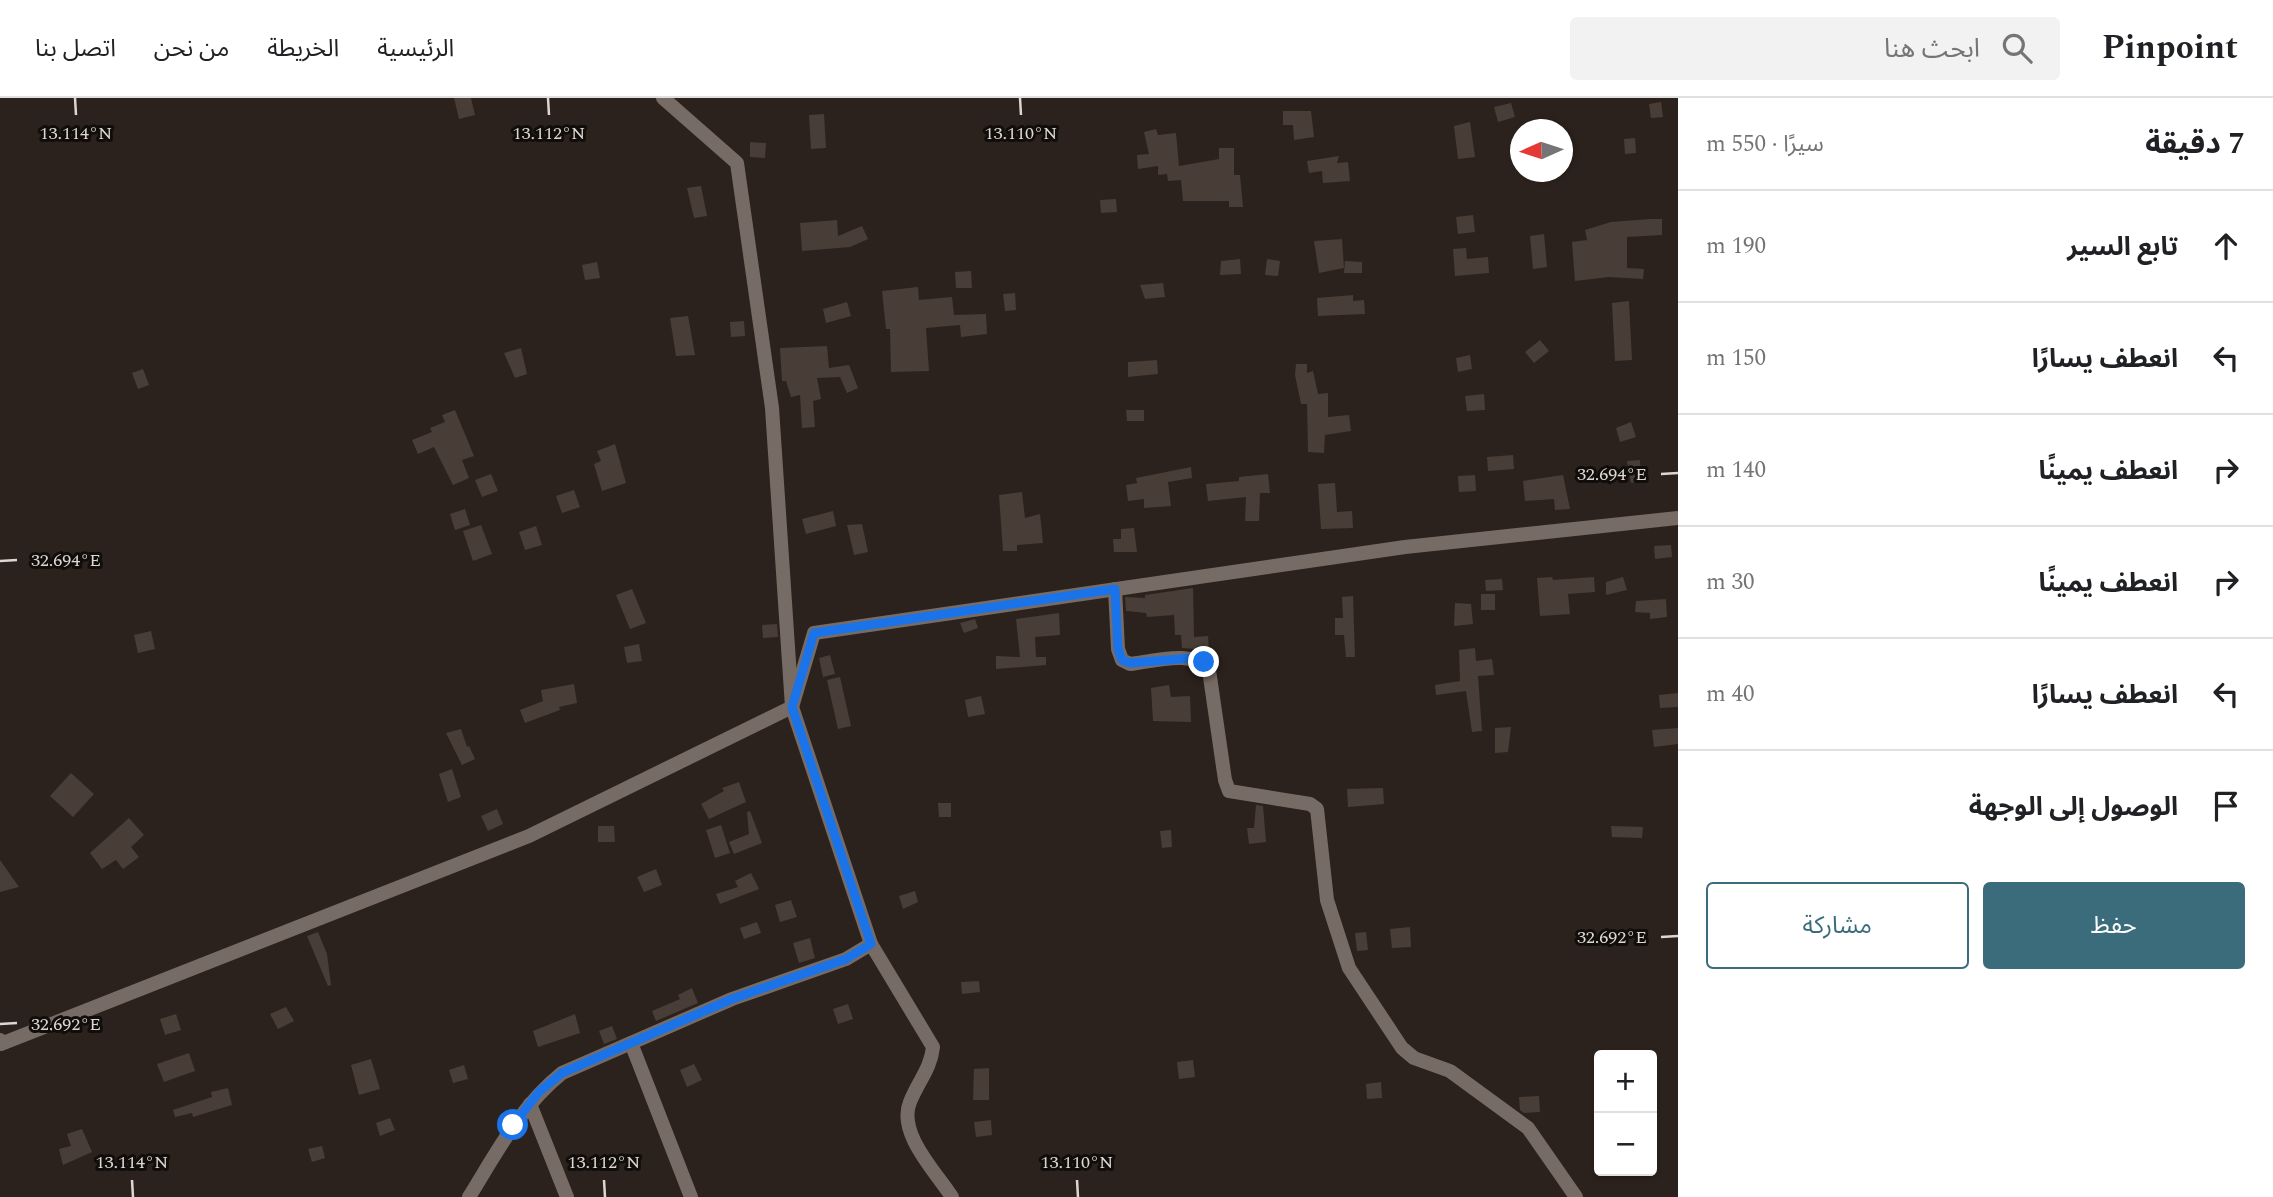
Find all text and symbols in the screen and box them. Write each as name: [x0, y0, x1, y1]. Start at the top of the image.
search box: [1570, 17, 2060, 80]
text: Pinpoint: [2102, 23, 2238, 73]
text: ابحث هنا: [1884, 29, 1980, 69]
icon: search: [1998, 29, 2036, 67]
text: اتصل بنا: [35, 31, 116, 67]
text: من نحن: [154, 31, 229, 67]
text: الخريطة: [267, 31, 339, 67]
text: الرئيسية: [377, 31, 454, 67]
north arrow: [1510, 119, 1573, 182]
text: 13.114°N: [40, 120, 112, 147]
text: 13.112°N: [513, 120, 585, 147]
text: 13.110°N: [985, 120, 1057, 147]
text: 7 دقيقة: [2145, 121, 2245, 167]
text: سيرًا · 550 m: [1706, 127, 1824, 162]
text: تابع السير: [2067, 227, 2178, 267]
icon: ahead: [2207, 227, 2245, 265]
text: 190 m: [1706, 229, 1766, 264]
text: انعطف يسارًا: [2032, 339, 2178, 379]
icon: left: [2207, 339, 2245, 377]
text: 150 m: [1706, 341, 1766, 376]
text: انعطف يمينًا: [2039, 451, 2178, 491]
icon: right: [2207, 451, 2245, 489]
text: 140 m: [1706, 453, 1766, 488]
text: 32.694°E: [1577, 461, 1647, 488]
text: 32.694°E: [31, 547, 101, 574]
text: انعطف يمينًا: [2039, 563, 2178, 603]
icon: right: [2207, 563, 2245, 601]
text: 30 m: [1706, 565, 1755, 600]
route end: [1188, 646, 1219, 677]
text: انعطف يسارًا: [2032, 675, 2178, 715]
icon: left: [2207, 675, 2245, 713]
text: 40 m: [1706, 677, 1755, 712]
text: الوصول إلى الوجهة: [1969, 787, 2178, 827]
icon: arrive: [2207, 787, 2245, 825]
button: مشاركة: [1706, 882, 1969, 969]
button: حفظ: [1983, 882, 2245, 969]
text: 32.692°E: [1577, 924, 1647, 951]
text: 32.692°E: [31, 1011, 101, 1038]
map controls: [1594, 1050, 1657, 1176]
button: +: [1594, 1050, 1657, 1113]
route start: [497, 1109, 528, 1140]
button: −: [1594, 1113, 1657, 1176]
text: 13.114°N: [96, 1149, 168, 1176]
text: 13.112°N: [568, 1149, 640, 1176]
text: 13.110°N: [1041, 1149, 1113, 1176]

